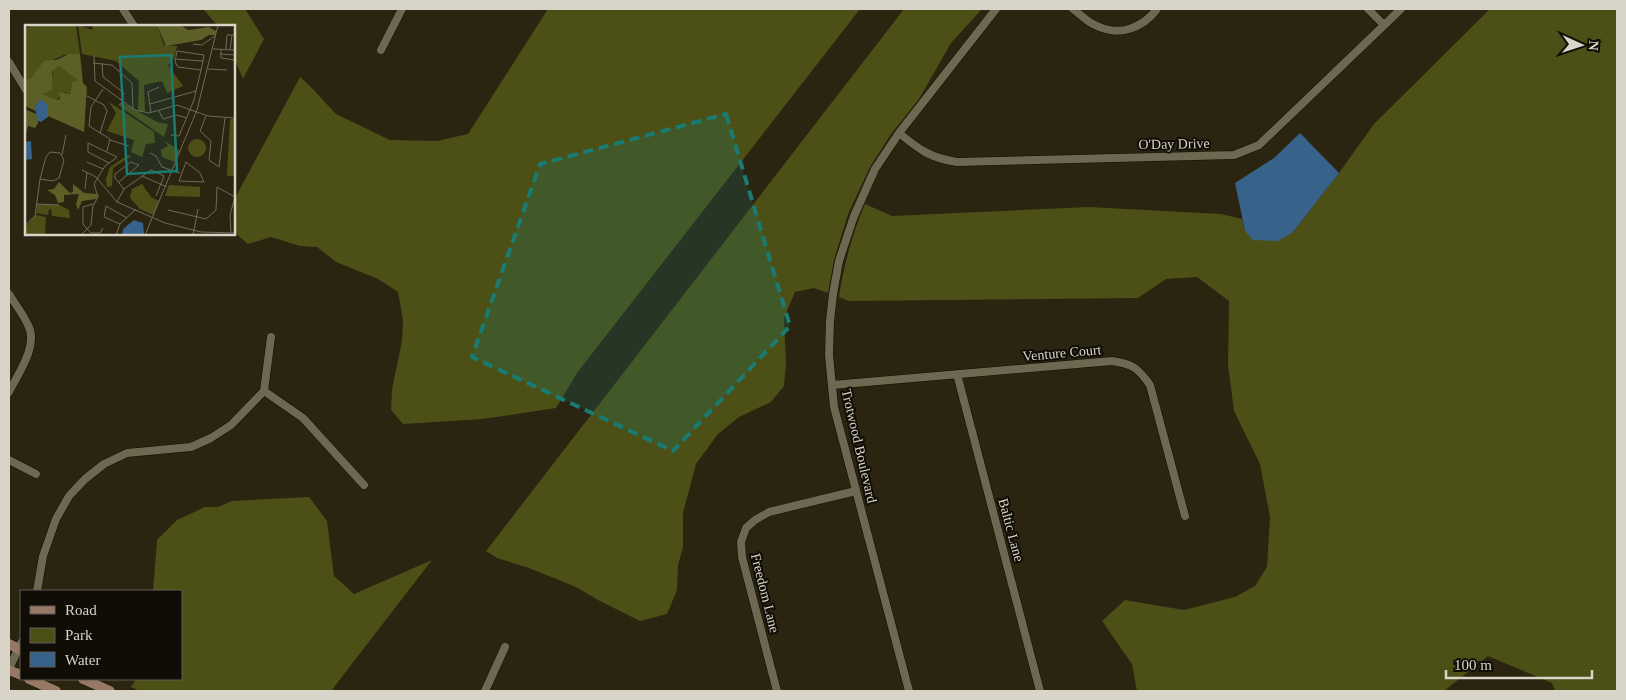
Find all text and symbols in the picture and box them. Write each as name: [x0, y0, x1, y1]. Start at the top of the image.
north arrow: [1556, 20, 1606, 70]
inset map: [25, 25, 235, 235]
text: N: [1586, 40, 1601, 51]
street label: O'Day Drive: [1138, 136, 1210, 152]
street label: Venture Court: [1022, 342, 1102, 364]
street label: Trotwood Boulevard: [839, 388, 879, 504]
street label: Baltic Lane: [995, 497, 1027, 563]
street label: Freedom Lane: [748, 552, 782, 634]
legend: [20, 590, 182, 680]
text: Road: [65, 602, 97, 618]
text: Park: [65, 627, 93, 643]
scale bar: [1446, 648, 1592, 680]
text: Water: [65, 652, 100, 668]
text: 100 m: [1454, 657, 1492, 673]

